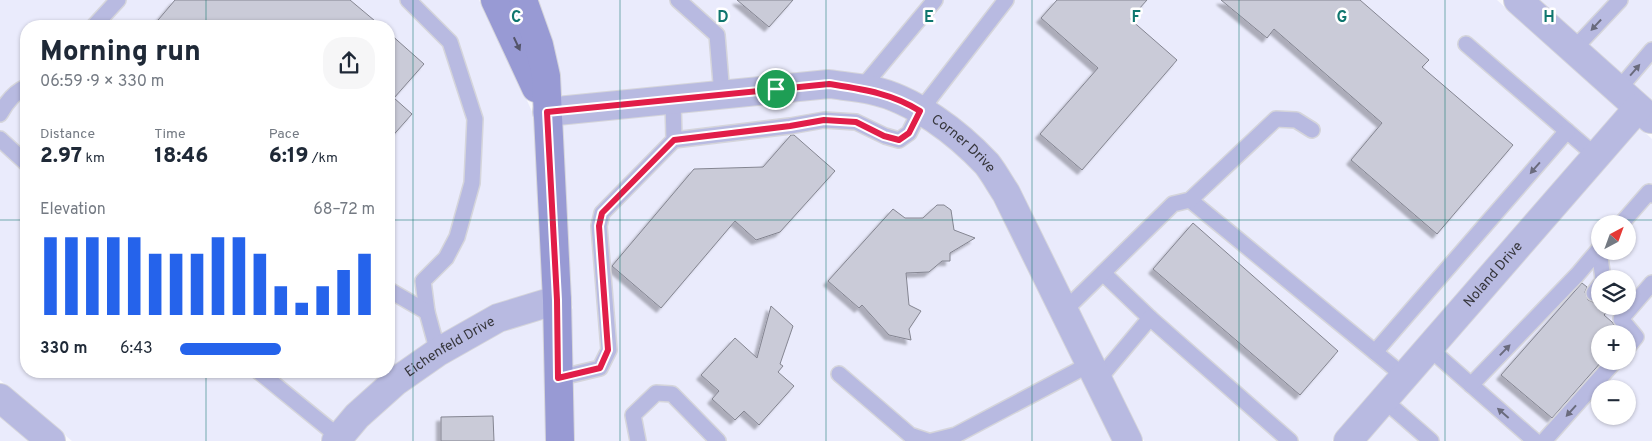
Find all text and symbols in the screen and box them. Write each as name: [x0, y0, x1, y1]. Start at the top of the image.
text: C: [511, 8, 521, 28]
text: D: [717, 8, 729, 28]
text: E: [924, 8, 934, 28]
text: F: [1131, 8, 1141, 28]
text: G: [1337, 8, 1347, 28]
text: H: [1543, 8, 1555, 28]
one-way arrow: [1591, 18, 1602, 31]
text: Morning run: [40, 35, 201, 71]
button: share: [323, 37, 375, 89]
one-way arrow: [513, 37, 521, 51]
one-way arrow: [1629, 64, 1640, 76]
pin: [755, 68, 797, 110]
text: 06:59 · 9 × 330 m: [40, 72, 164, 92]
icon: arrive: [762, 75, 790, 103]
street label: Corner Drive: [928, 111, 999, 176]
text: Distance: [40, 126, 95, 143]
text: Time: [154, 126, 186, 143]
text: Pace: [269, 126, 299, 143]
text: 2.97: [40, 143, 82, 170]
text: 18:46: [154, 143, 208, 170]
text: 6:19: [269, 143, 309, 170]
text: km: [82, 150, 105, 167]
text: /km: [309, 150, 338, 167]
one-way arrow: [1529, 161, 1541, 173]
text: Elevation: [40, 200, 106, 220]
text: 68–72 m: [313, 200, 375, 220]
north arrow: [1591, 215, 1636, 260]
map controls: [1591, 215, 1636, 425]
street label: Noland Drive: [1460, 238, 1526, 311]
button: layers: [1591, 270, 1636, 315]
street label: Eichenfeld Drive: [402, 313, 498, 381]
button: +: [1591, 325, 1636, 370]
text: 330 m: [40, 339, 87, 359]
text: 6:43: [120, 339, 153, 359]
one-way arrow: [1499, 344, 1511, 356]
button: −: [1591, 380, 1636, 425]
one-way arrow: [1565, 404, 1577, 416]
one-way arrow: [1498, 407, 1510, 419]

